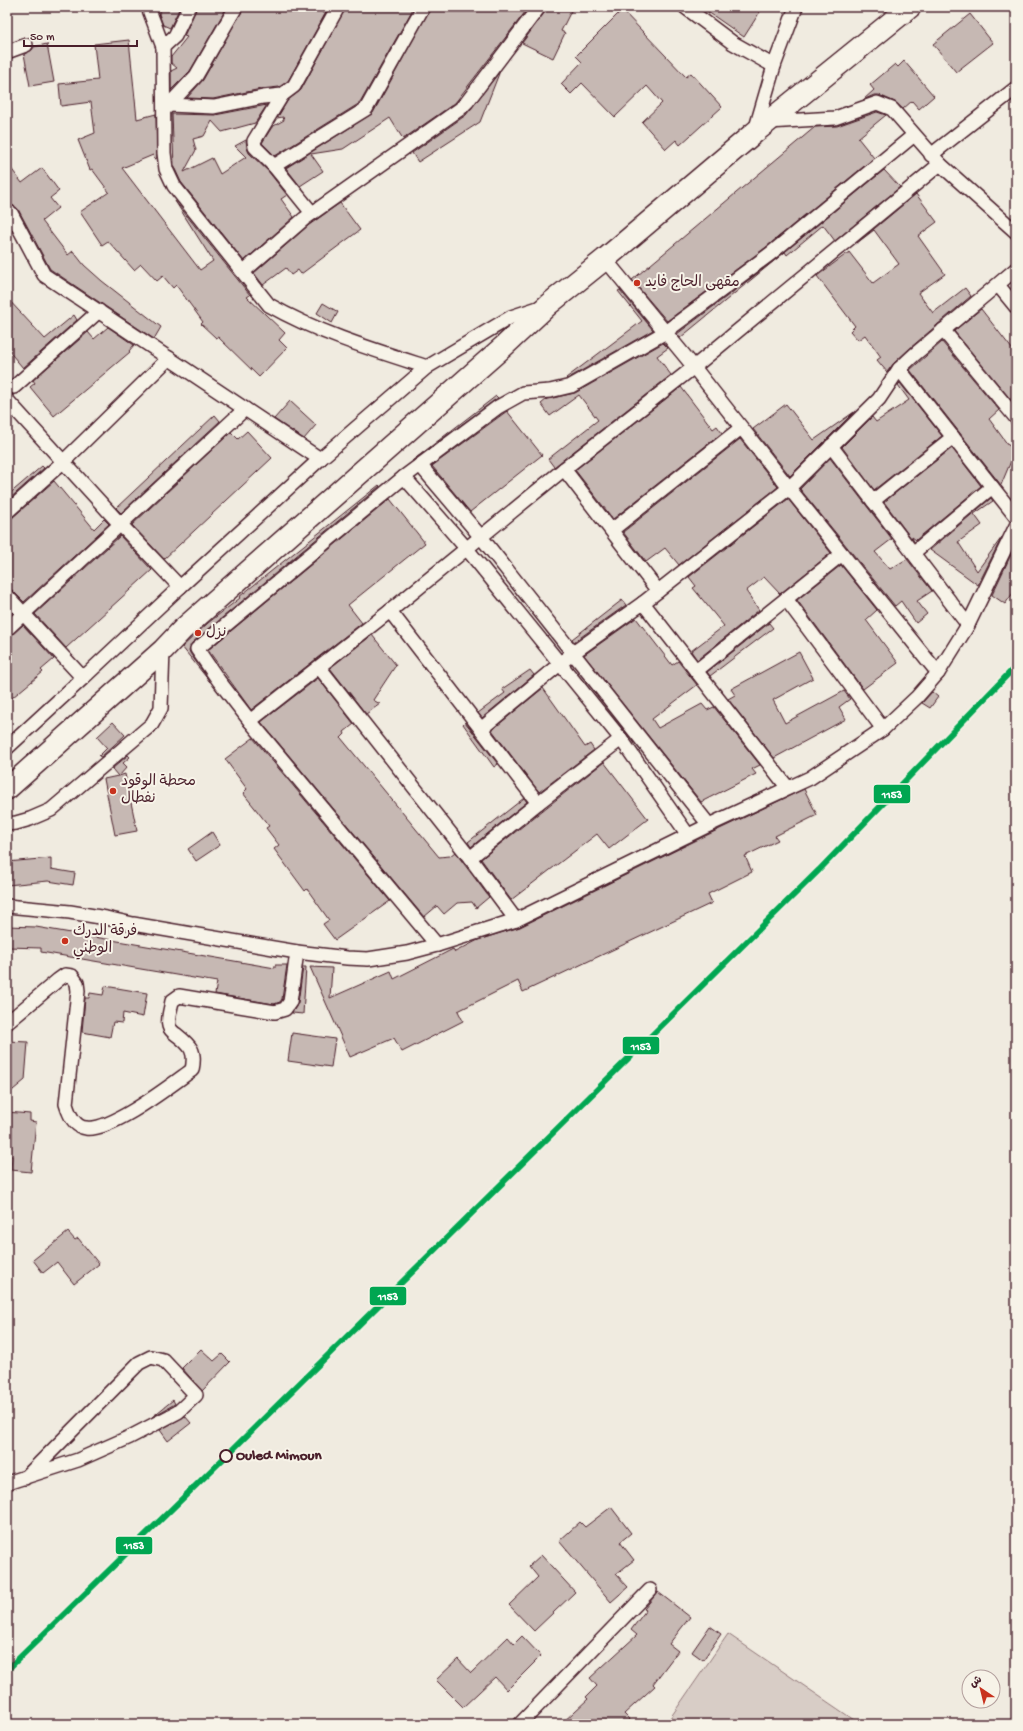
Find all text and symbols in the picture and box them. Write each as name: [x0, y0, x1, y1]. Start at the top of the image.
scale bar: [24, 22, 137, 48]
text: 50 m: [30, 31, 55, 45]
place label: مقهى الحاج فايد: [645, 274, 740, 292]
marker: مقهى الحاج فايد: [632, 278, 642, 288]
place label: نزل: [206, 624, 226, 642]
marker: نزل: [193, 628, 203, 638]
place label: محطة الوقود نفطال: [121, 773, 196, 808]
line badge: 1153: [873, 784, 911, 804]
marker: محطة الوقود نفطال: [108, 786, 118, 796]
text: 1153: [881, 790, 902, 802]
place label: فرقة الدرك الوطني: [73, 923, 137, 960]
marker: فرقة الدرك الوطني: [60, 936, 70, 946]
line badge: 1153: [622, 1036, 660, 1055]
text: 1153: [630, 1042, 651, 1054]
line badge: 1153: [369, 1286, 407, 1306]
text: 1153: [377, 1292, 398, 1304]
place label: Ouled Mimoun: [236, 1447, 323, 1465]
marker: Ouled Mimoun: [219, 1449, 233, 1463]
line badge: 1153: [115, 1536, 153, 1555]
text: 1153: [123, 1541, 144, 1553]
north arrow: [961, 1669, 1001, 1709]
text: ش: [968, 1674, 985, 1691]

